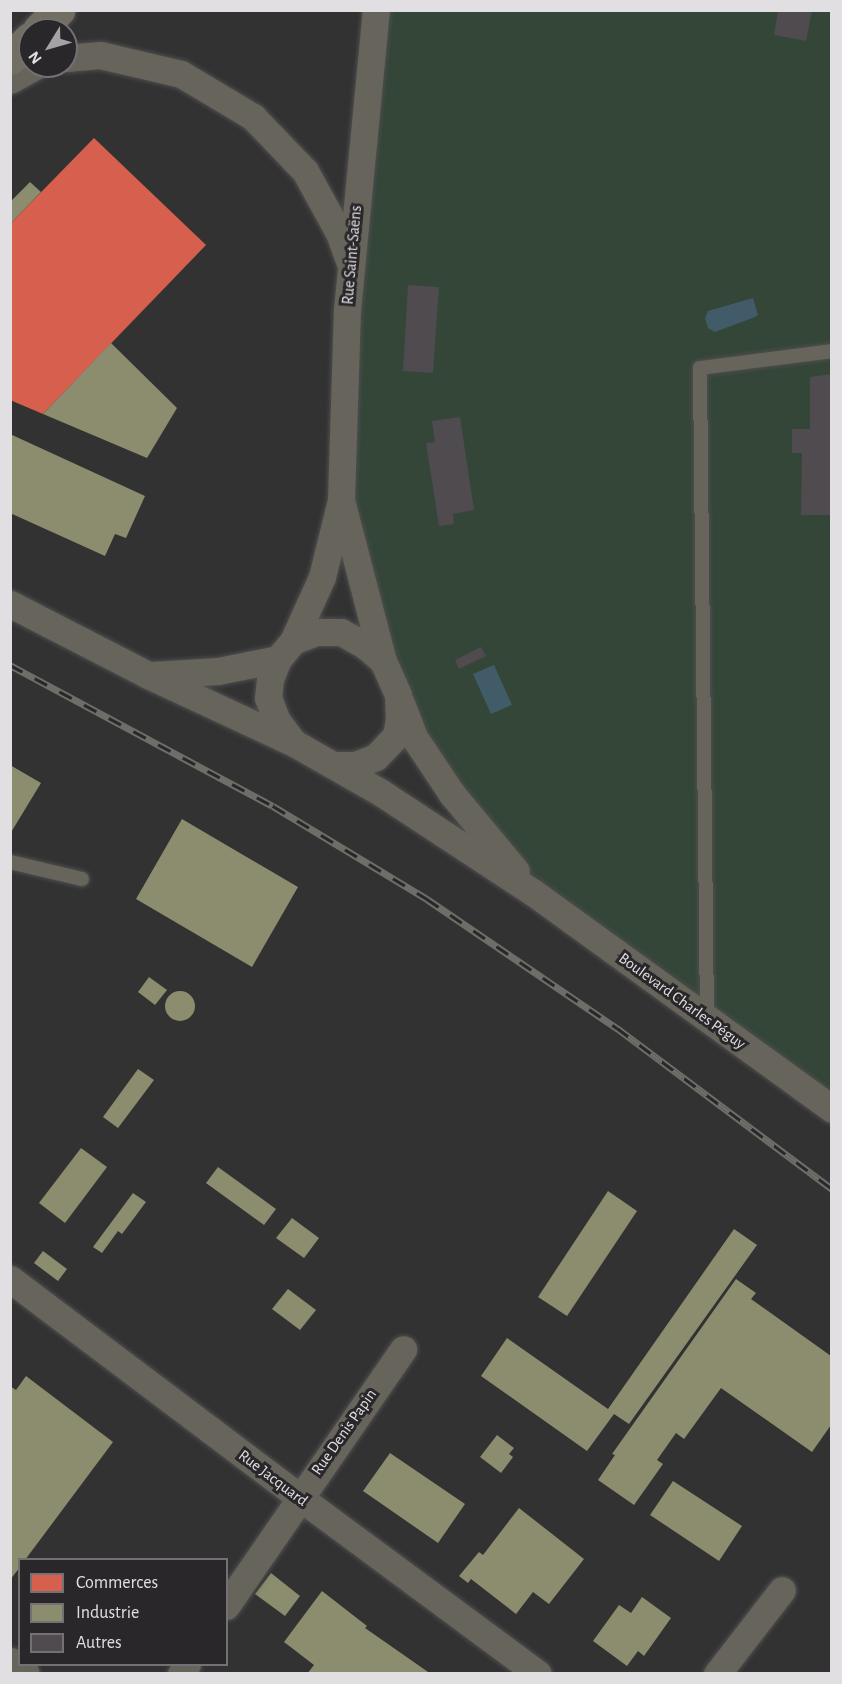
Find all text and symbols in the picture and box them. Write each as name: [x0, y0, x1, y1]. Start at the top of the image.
north arrow: [18, 18, 78, 78]
text: N: [25, 48, 45, 67]
street label: Rue Saint-Saëns: [338, 205, 366, 305]
street label: Boulevard Charles Péguy: [615, 949, 749, 1053]
street label: Rue Denis Papin: [307, 1385, 381, 1479]
street label: Rue Jacquard: [235, 1446, 311, 1510]
legend: [18, 1558, 228, 1666]
text: Commerces: [76, 1574, 158, 1592]
text: Industrie: [76, 1604, 139, 1622]
text: Autres: [76, 1634, 122, 1652]

